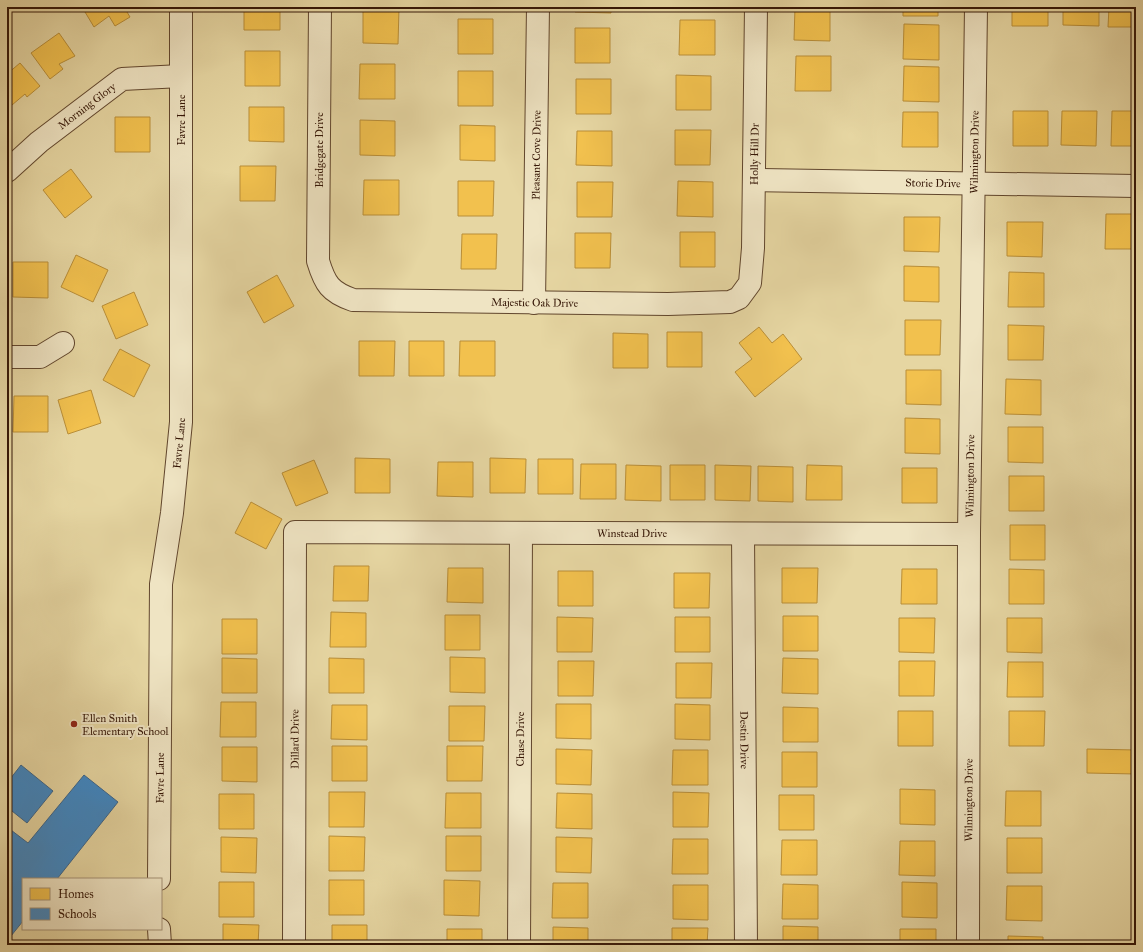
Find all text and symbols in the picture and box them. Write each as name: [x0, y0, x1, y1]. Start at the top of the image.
street label: Morning Glory: [55, 80, 119, 132]
street label: Favre Lane: [175, 94, 188, 146]
street label: Pleasant Cove Drive: [529, 110, 544, 200]
street label: Wilmington Drive: [968, 110, 982, 194]
street label: Bridgegate Drive: [313, 112, 326, 188]
street label: Holly Hill Dr: [748, 122, 762, 185]
street label: Storie Drive: [905, 176, 961, 190]
street label: Majestic Oak Drive: [491, 296, 579, 310]
street label: Favre Lane: [170, 417, 188, 469]
street label: Wilmington Drive: [963, 434, 977, 518]
street label: Winstead Drive: [597, 527, 667, 540]
street label: Dillard Drive: [288, 709, 302, 769]
street label: Chase Drive: [514, 711, 527, 766]
street label: Destin Drive: [737, 711, 751, 769]
place label: Ellen Smith Elementary School: [82, 712, 169, 738]
marker: Ellen Smith Elementary School: [69, 719, 79, 729]
street label: Favre Lane: [154, 752, 167, 804]
street label: Wilmington Drive: [962, 758, 975, 842]
legend: [22, 878, 162, 930]
text: Homes: [58, 887, 94, 901]
text: Schools: [58, 907, 96, 921]

